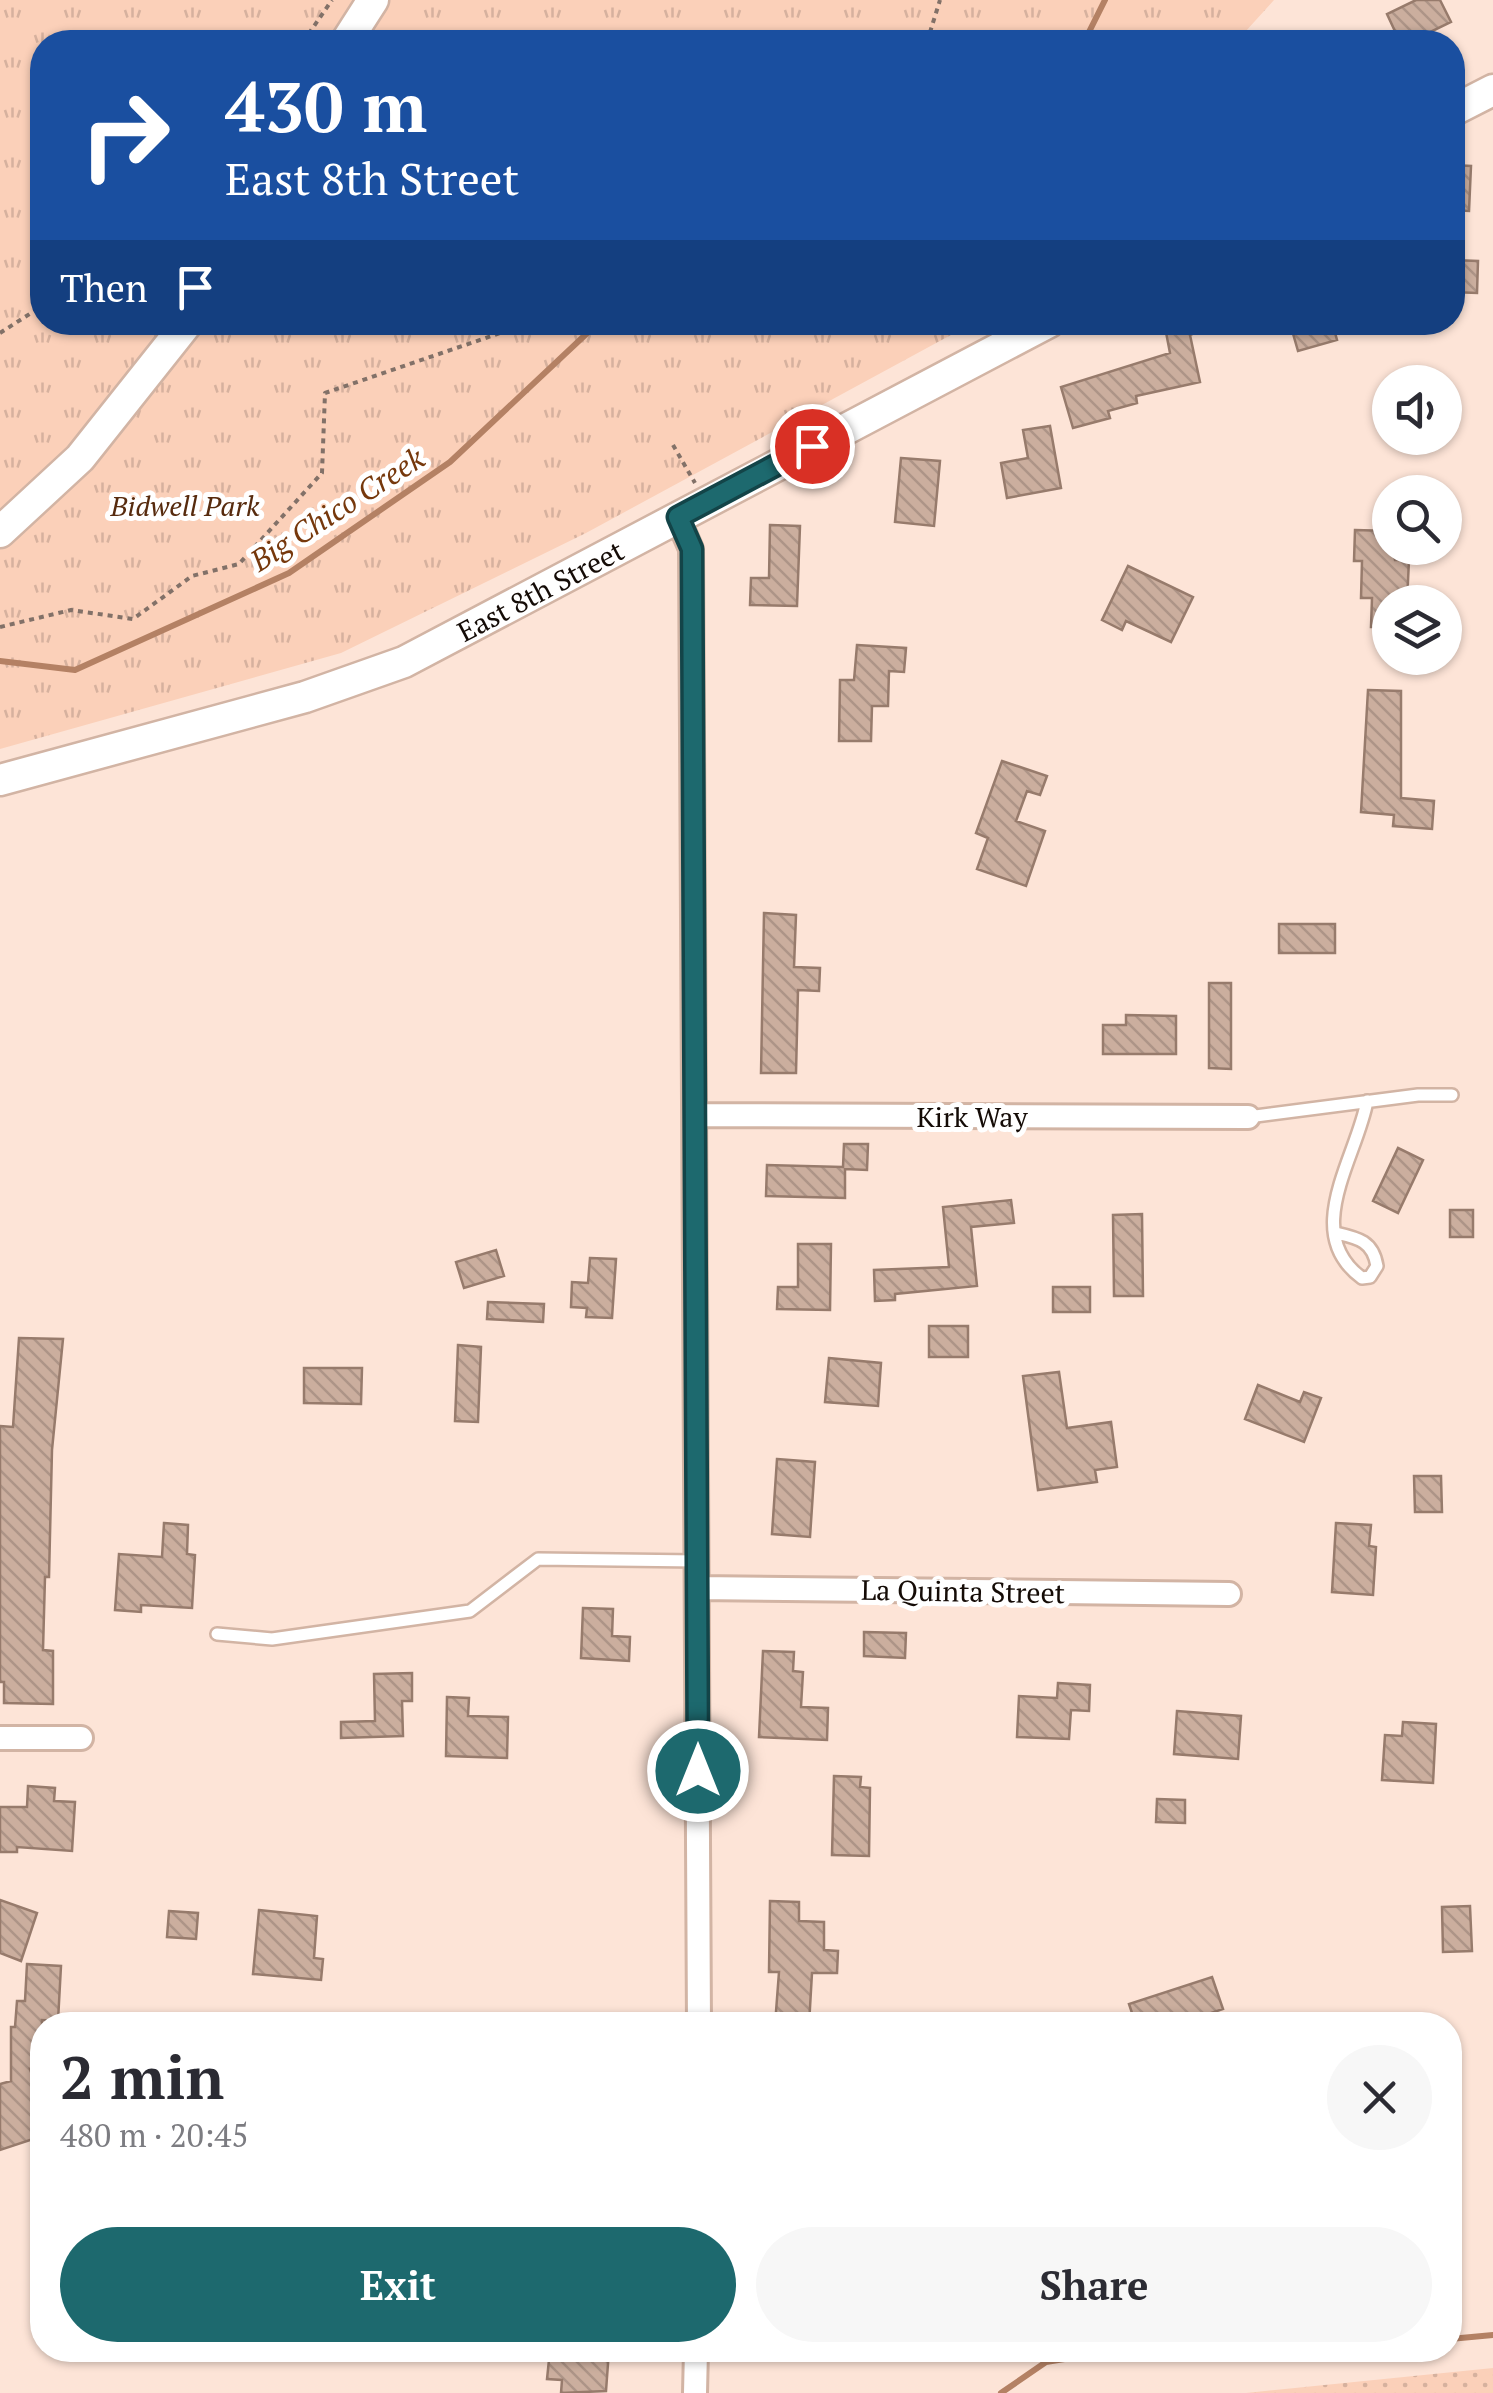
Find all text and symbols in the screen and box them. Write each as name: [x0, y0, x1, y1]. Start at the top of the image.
text: 430 m: [225, 59, 427, 152]
icon: right: [60, 70, 190, 200]
text: East 8th Street: [225, 148, 519, 208]
icon: arrive: [168, 260, 223, 315]
text: Then: [60, 263, 148, 313]
map controls: [1372, 365, 1462, 675]
button: sound: [1372, 365, 1462, 455]
pin: [770, 404, 855, 489]
icon: arrive: [785, 419, 840, 474]
water label: Big Chico Creek: [242, 438, 432, 581]
button: search: [1372, 475, 1462, 565]
park label: Bidwell Park: [109, 487, 260, 524]
street label: East 8th Street: [451, 531, 630, 649]
button: layers: [1372, 585, 1462, 675]
street label: Kirk Way: [916, 1098, 1028, 1135]
street label: La Quinta Street: [861, 1571, 1066, 1611]
position arrow: [646, 1719, 750, 1823]
text: 2 min: [60, 2037, 224, 2116]
button: close: [1327, 2045, 1432, 2150]
text: 480 m · 20:45: [60, 2114, 248, 2156]
button: Exit: [60, 2227, 736, 2342]
button: Share: [756, 2227, 1432, 2342]

